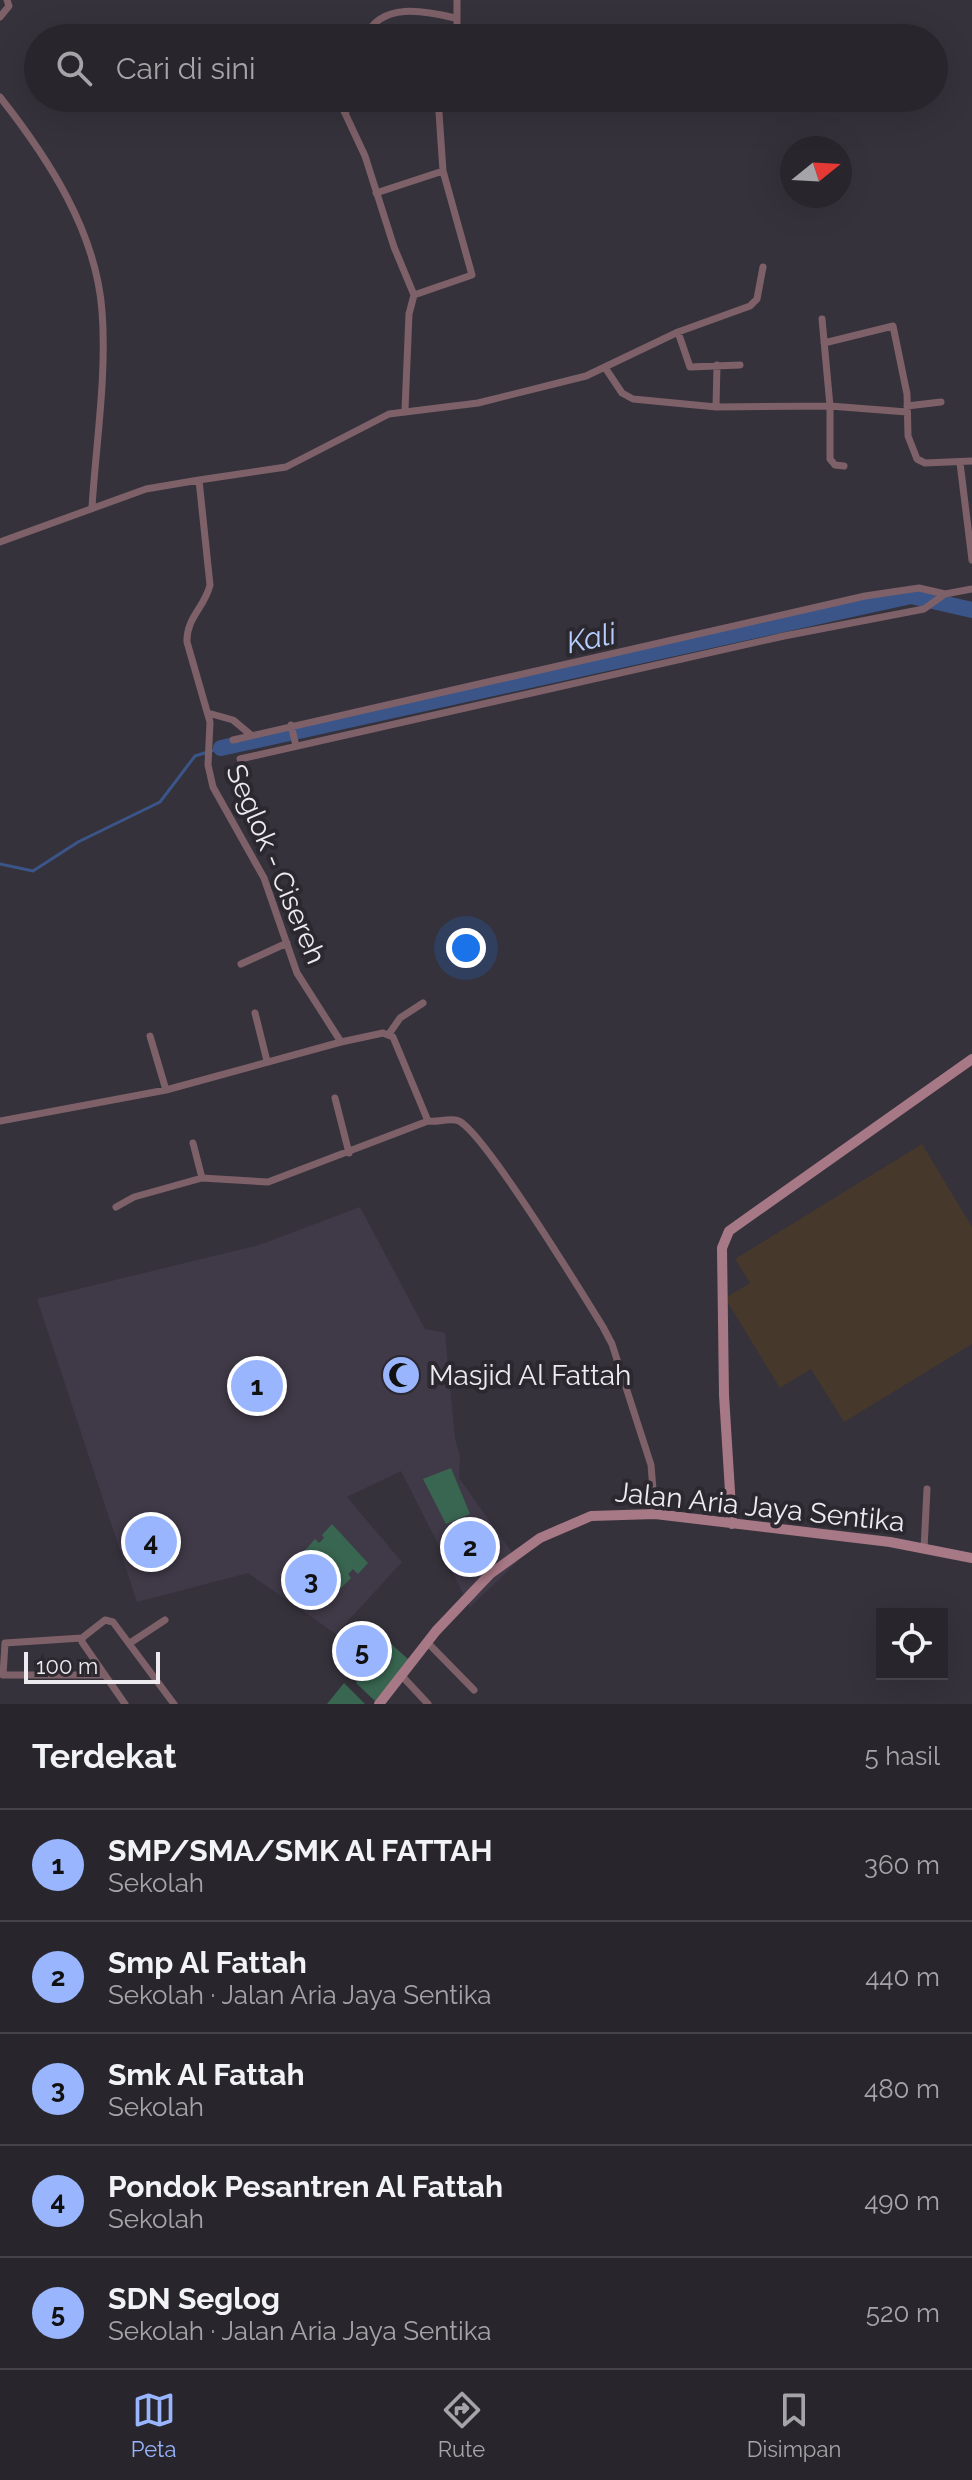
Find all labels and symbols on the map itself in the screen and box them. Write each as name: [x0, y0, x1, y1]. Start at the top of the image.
north arrow: [780, 136, 852, 208]
water label: Kali: [563, 616, 620, 660]
street label: Seglok - Cisereh: [219, 759, 333, 969]
your location: [446, 928, 486, 968]
mosque icon: Masjid Al Fattah: [380, 1354, 422, 1396]
pin: 1: [231, 1356, 283, 1416]
place label: Masjid Al Fattah: [429, 1359, 631, 1392]
street label: Jalan Aria Jaya Sentika: [614, 1475, 906, 1539]
pin: 4: [125, 1512, 177, 1572]
pin: 2: [444, 1517, 496, 1577]
pin: 3: [285, 1550, 337, 1610]
pin: 5: [336, 1621, 388, 1681]
scale bar: [24, 1648, 160, 1684]

